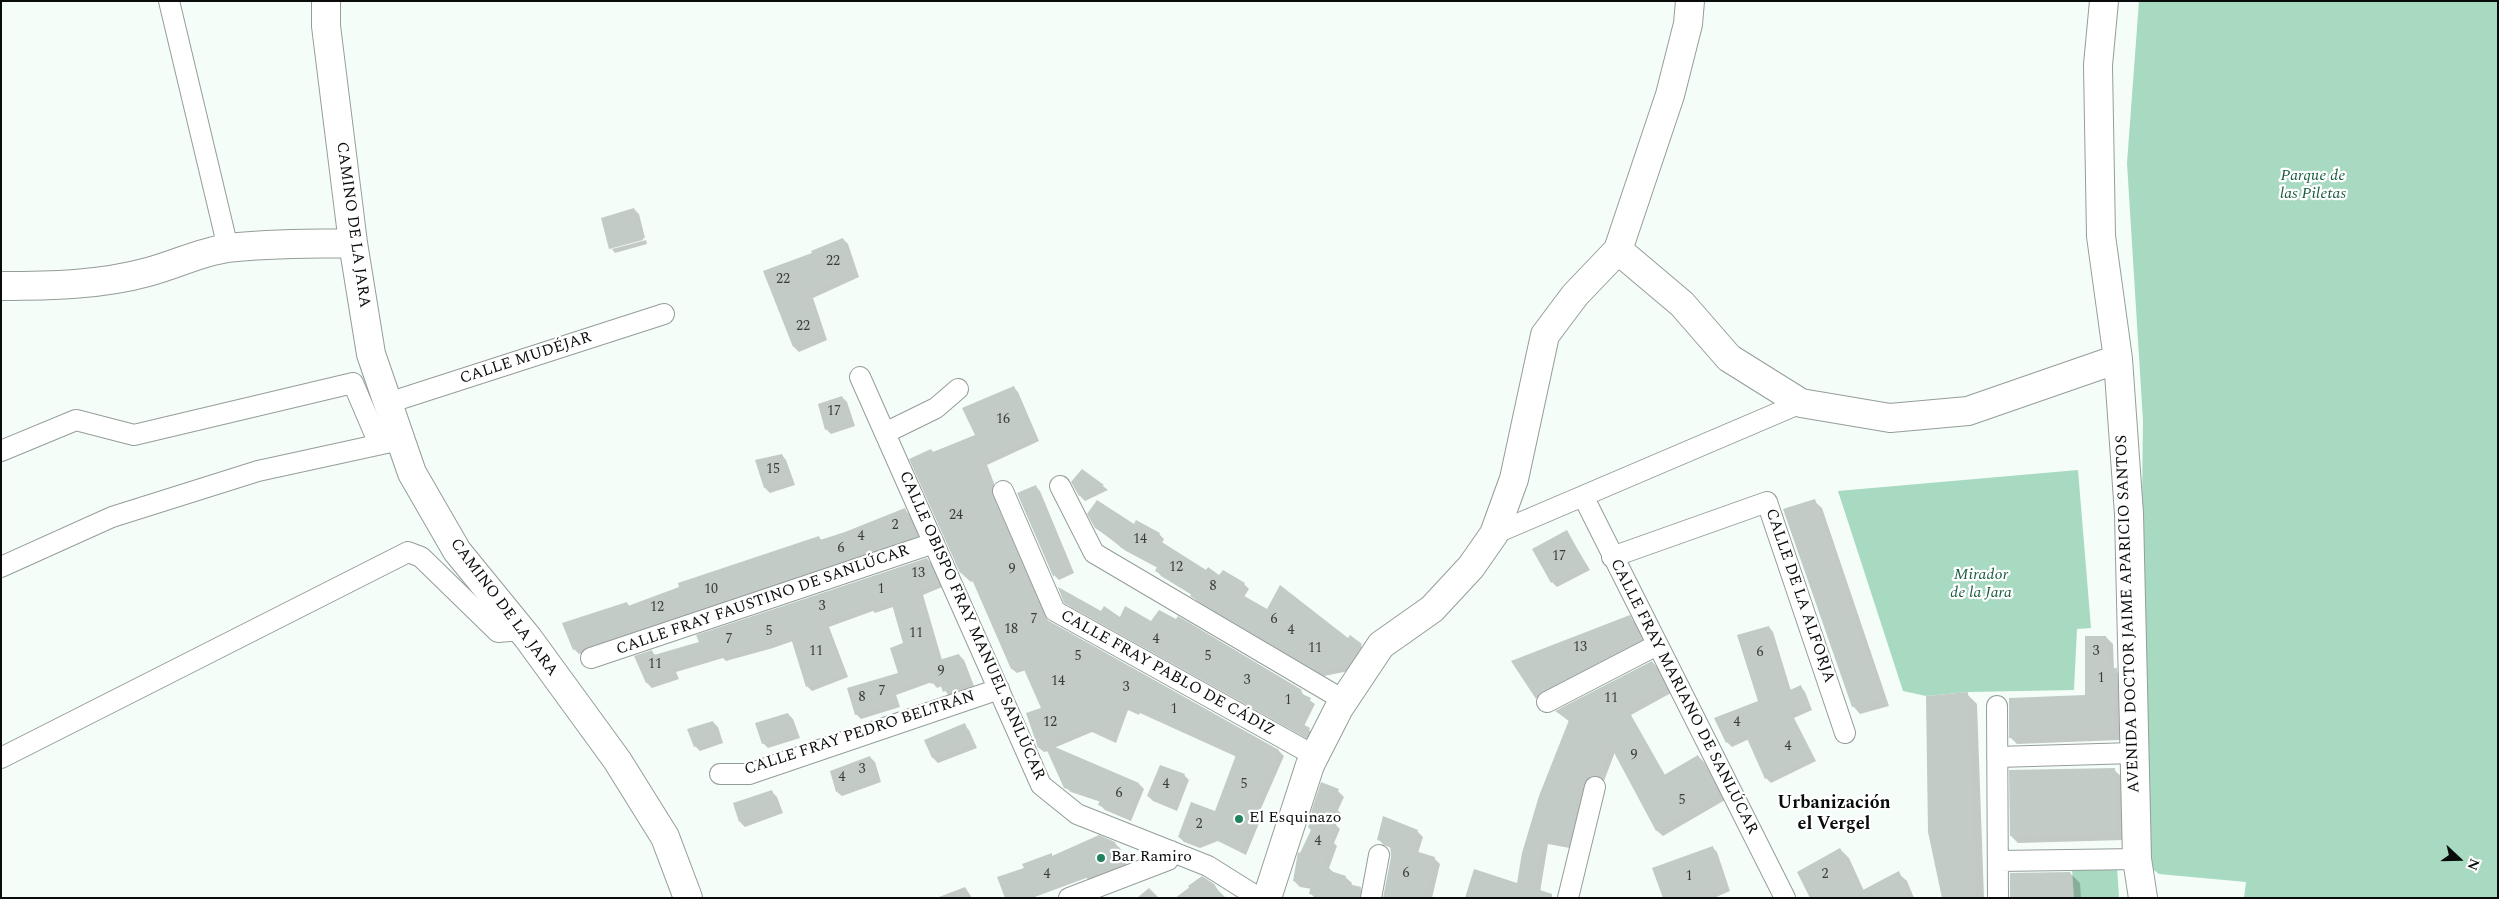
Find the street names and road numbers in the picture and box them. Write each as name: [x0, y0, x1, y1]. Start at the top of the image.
street label: CAMINO DE LA JARA: [331, 141, 373, 309]
street label: CALLE MUDÉJAR: [458, 329, 594, 389]
street label: AVENIDA DOCTOR JAIME APARICIO SANTOS: [2113, 435, 2145, 793]
street label: CALLE OBISPO FRAY MANUEL SANLÚCAR: [894, 469, 1048, 783]
street label: CALLE DE LA ALFORJA: [1760, 506, 1838, 686]
street label: CAMINO DE LA JARA: [445, 535, 561, 681]
street label: CALLE FRAY FAUSTINO DE SANLÚCAR: [614, 542, 912, 660]
street label: CALLE FRAY MARIANO DE SANLÚCAR: [1605, 556, 1761, 838]
street label: CALLE FRAY PABLO DE CÁDIZ: [1057, 607, 1277, 741]
street label: CALLE FRAY PEDRO BELTRÁN: [742, 688, 978, 780]

